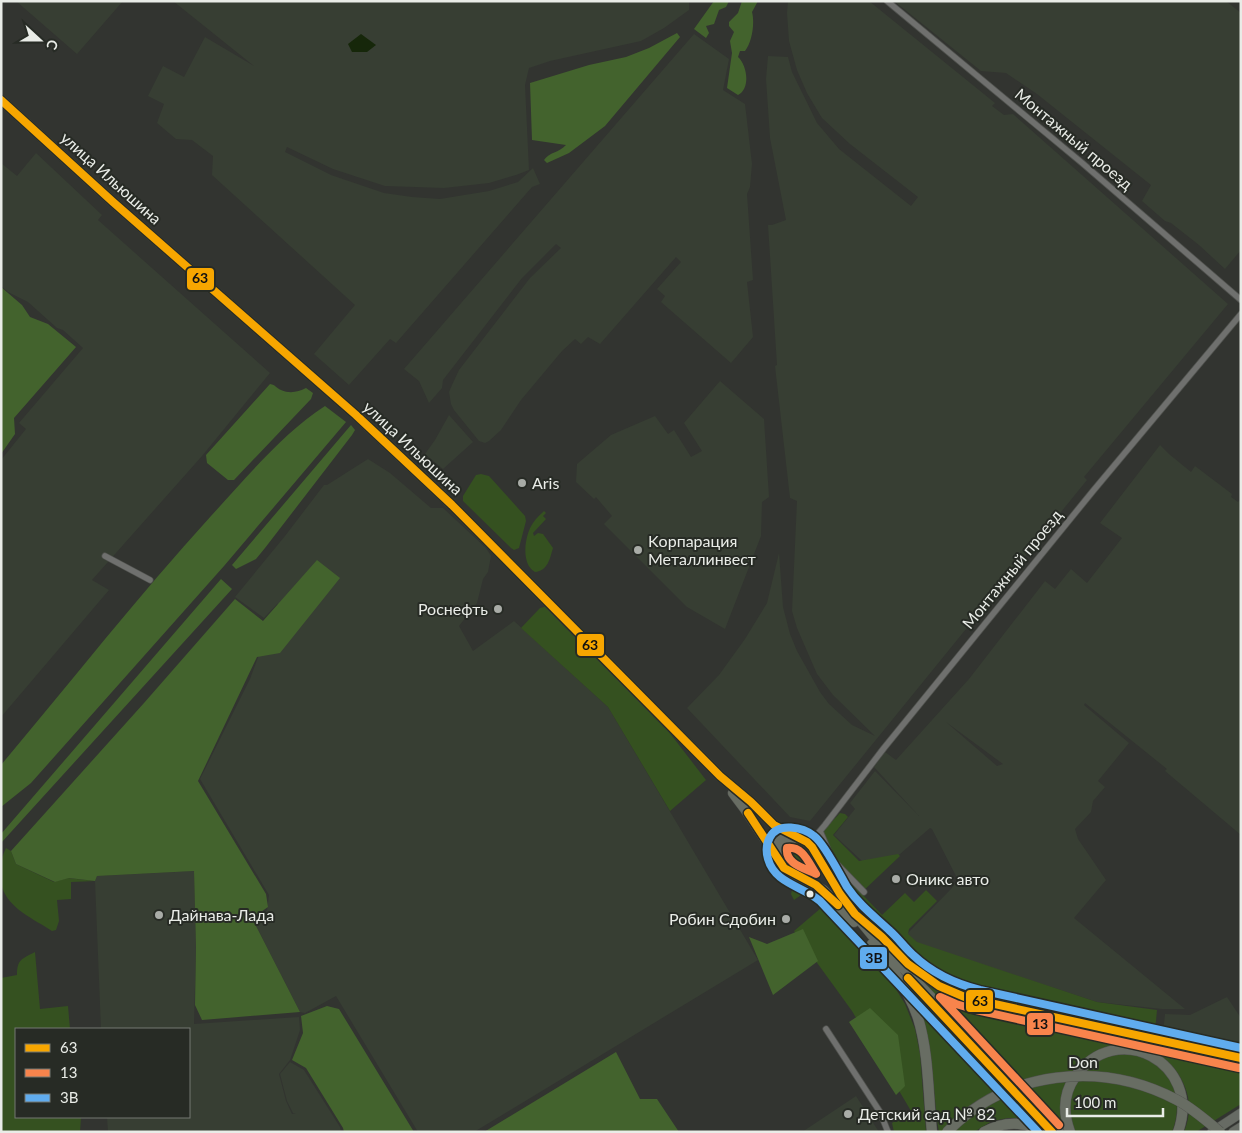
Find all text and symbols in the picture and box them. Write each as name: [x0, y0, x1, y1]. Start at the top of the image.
north arrow: [15, 15, 65, 65]
text: С: [43, 37, 62, 53]
street label: Монтажный проезд: [1012, 84, 1137, 193]
street label: улица Ильюшина: [57, 127, 166, 228]
line badge: 63: [186, 267, 215, 291]
text: 63: [192, 269, 208, 286]
street label: улица Ильюшина: [360, 397, 467, 498]
place label: Aris: [532, 473, 559, 492]
marker: Aris: [516, 477, 528, 489]
street label: Монтажный проезд: [958, 505, 1066, 632]
place label: Kорпарация Металлинвест: [648, 531, 756, 568]
marker: Kорпарация Металлинвест: [632, 544, 644, 556]
place label: Роснефть: [418, 599, 488, 618]
marker: Роснефть: [492, 603, 504, 615]
line badge: 63: [576, 633, 605, 657]
text: 63: [582, 636, 598, 653]
place label: Оникс авто: [906, 869, 989, 888]
marker: Оникс авто: [890, 873, 902, 885]
unlabelled marker: [805, 889, 815, 899]
place label: Дайнава-Лада: [169, 905, 274, 924]
marker: Дайнава-Лада: [153, 909, 165, 921]
place label: Робин Сдобин: [669, 909, 776, 928]
marker: Робин Сдобин: [780, 913, 792, 925]
line badge: 3В: [859, 946, 888, 970]
text: 3В: [865, 949, 883, 966]
line badge: 63: [965, 989, 994, 1013]
text: 63: [972, 992, 988, 1009]
line badge: 13: [1026, 1012, 1054, 1036]
text: 13: [1032, 1015, 1048, 1032]
legend: [15, 1028, 190, 1118]
text: 63: [60, 1038, 77, 1056]
street label: Don: [1068, 1052, 1098, 1071]
text: 13: [60, 1063, 77, 1081]
scale bar: [1067, 1086, 1163, 1118]
text: 3В: [60, 1088, 78, 1106]
text: 100 m: [1074, 1093, 1116, 1111]
place label: Детский сад № 82: [858, 1104, 995, 1123]
marker: Детский сад № 82: [842, 1108, 854, 1120]

